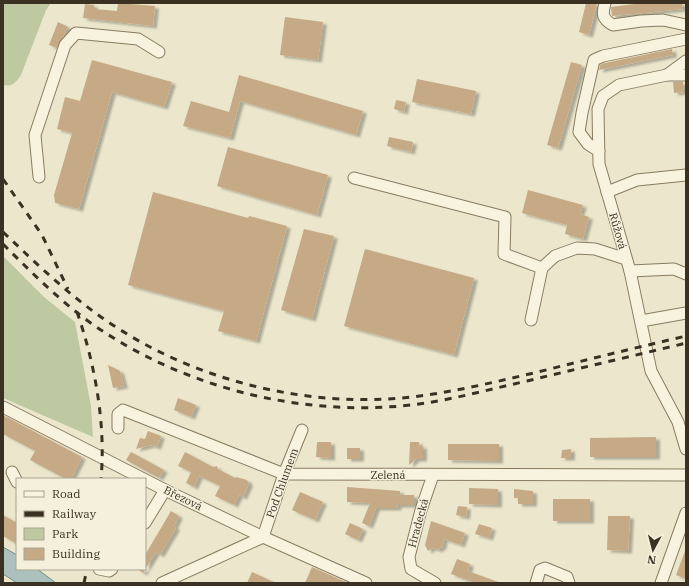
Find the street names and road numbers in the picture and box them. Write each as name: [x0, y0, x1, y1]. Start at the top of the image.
street label: Růžová: [606, 211, 630, 251]
street label: Pod Chlumem: [263, 446, 301, 520]
street label: Zelená: [370, 468, 406, 482]
street label: Březová: [161, 483, 205, 513]
street label: Hradecká: [405, 497, 431, 549]

